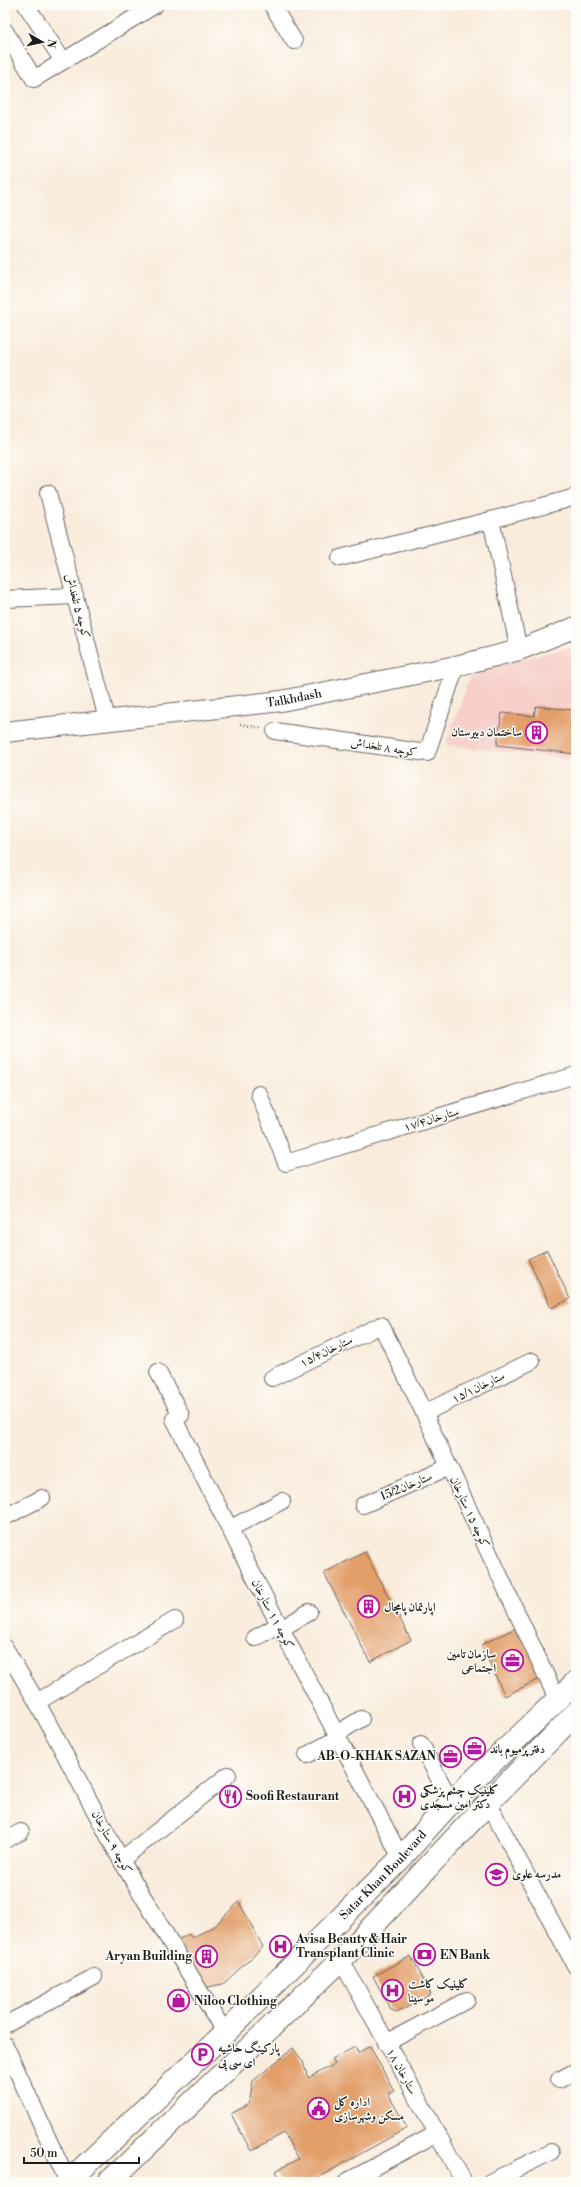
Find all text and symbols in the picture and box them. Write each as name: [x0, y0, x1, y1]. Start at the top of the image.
north arrow: [22, 22, 62, 62]
text: N: [43, 38, 58, 49]
street label: کوچه ۵ تلخداش: [61, 572, 93, 641]
street label: Talkhdash: [266, 686, 323, 711]
building icon: ساختمان دبیرستان: [524, 719, 550, 745]
place label: ساختمان دبیرستان: [451, 725, 522, 740]
street label: کوچه ۸ تلخداش: [349, 735, 418, 761]
street label: ستارخان۱۷/۴: [401, 1104, 461, 1135]
street label: ستارخان۱۵/۴: [297, 1332, 356, 1371]
street label: ستارخان۱۵/۱: [449, 1368, 508, 1407]
street label: ستارخان15/2: [378, 1469, 435, 1504]
street label: کوچه ۱۵ ستارخان: [446, 1474, 493, 1551]
street label: کوچه ۱۱ ستارخان: [247, 1577, 297, 1652]
building icon: اپارتمان پامچال: [355, 1594, 381, 1620]
place label: اپارتمان پامچال: [384, 1600, 436, 1616]
place label: سازمان تامین اجتماعی: [447, 1647, 496, 1676]
office icon: سازمان تامین اجتماعی: [499, 1648, 525, 1674]
office icon: دفتر پرمیوم باند: [461, 1736, 487, 1762]
place label: دفتر پرمیوم باند: [490, 1742, 545, 1760]
office icon: AB-O-KHAK SAZAN: [438, 1743, 464, 1769]
place label: AB-O-KHAK SAZAN: [316, 1749, 437, 1764]
restaurant icon: Soofi Restaurant: [218, 1783, 244, 1809]
place label: کلینیک چشم پزشکی دکتر امین مسجدی: [420, 1783, 499, 1812]
hospital icon: کلینیک چشم پزشکی دکتر امین مسجدی: [392, 1784, 418, 1810]
place label: Soofi Restaurant: [246, 1789, 340, 1804]
street label: کوچه ۹ ستارخان: [87, 1808, 135, 1877]
street label: Satar Khan Boulevard: [337, 1827, 430, 1923]
school or university icon: مدرسه علوی: [484, 1861, 510, 1887]
place label: مدرسه علوی: [512, 1867, 561, 1882]
place label: Avisa Beauty & Hair Transplant Clinic: [295, 1932, 407, 1961]
hospital icon: Avisa Beauty & Hair Transplant Clinic: [268, 1933, 294, 1959]
bank icon: EN Bank: [411, 1942, 437, 1968]
building icon: Aryan Building: [194, 1943, 220, 1969]
place label: EN Bank: [440, 1948, 491, 1963]
place label: Aryan Building: [105, 1949, 193, 1964]
place label: کلینیک کاشت مو سینا: [408, 1977, 468, 2006]
hospital icon: کلینیک کاشت مو سینا: [379, 1978, 405, 2004]
shop icon: Niloo Clothing: [165, 1988, 191, 2014]
place label: Niloo Clothing: [194, 1994, 278, 2009]
place label: پارکینگ حاشیه ای سی پی: [217, 2040, 280, 2072]
parking icon: پارکینگ حاشیه ای سی پی: [189, 2042, 215, 2068]
street label: ۱۸ ستارخان: [383, 2045, 420, 2097]
place label: اداره کل مسکن وشهرسازی: [334, 2095, 404, 2124]
public building icon: اداره کل مسکن وشهرسازی: [305, 2096, 331, 2122]
scale bar: [24, 2139, 139, 2165]
text: 50 m: [30, 2146, 58, 2161]

